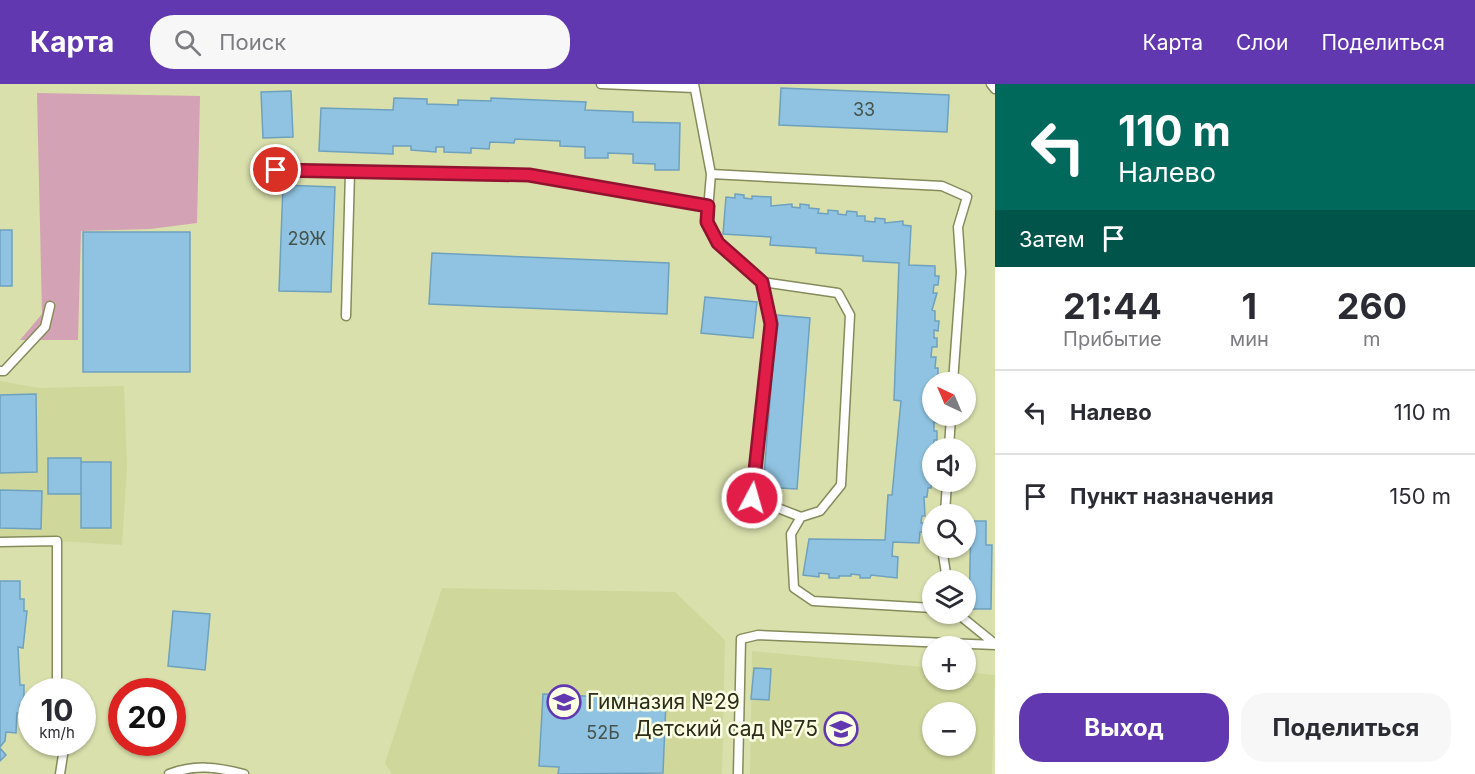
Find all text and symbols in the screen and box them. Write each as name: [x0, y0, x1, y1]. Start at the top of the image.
search box: [150, 15, 570, 69]
text: Карта: [30, 25, 114, 59]
icon: search: [171, 26, 204, 59]
text: Поиск: [219, 29, 286, 55]
text: Карта: [1143, 30, 1203, 55]
text: Слои: [1236, 30, 1288, 55]
text: Поделиться: [1321, 30, 1445, 55]
house number: 33: [853, 99, 875, 120]
text: 110 m: [1118, 105, 1231, 156]
icon: left: [1019, 108, 1097, 186]
pin: [250, 144, 301, 195]
icon: arrive: [259, 153, 292, 186]
text: Налево: [1118, 156, 1216, 189]
icon: arrive: [1097, 222, 1130, 255]
text: Затем: [1019, 226, 1085, 252]
house number: 29Ж: [288, 228, 326, 249]
text: 21:44: [1063, 284, 1162, 328]
text: 1: [1242, 284, 1257, 328]
text: 260: [1337, 284, 1407, 328]
text: Прибытие: [1063, 327, 1162, 351]
text: мин: [1230, 327, 1269, 351]
text: m: [1363, 327, 1381, 351]
north arrow: [922, 372, 976, 426]
map controls: [922, 372, 976, 756]
icon: left: [1019, 396, 1052, 429]
text: Налево: [1070, 399, 1152, 425]
text: 110 m: [1394, 399, 1451, 425]
button: sound: [922, 438, 976, 492]
position arrow: [720, 466, 784, 530]
icon: arrive: [1019, 480, 1052, 513]
text: Пункт назначения: [1070, 483, 1274, 509]
text: 150 m: [1389, 483, 1451, 509]
button: search: [922, 504, 976, 558]
button: layers: [922, 570, 976, 624]
button: +: [922, 636, 976, 690]
speed limit sign: 20: [108, 678, 186, 756]
school or university icon: Гимназия №29: [546, 684, 582, 720]
place label: Гимназия №29: [587, 689, 740, 714]
text: 10: [40, 692, 74, 728]
button: Выход: [1019, 693, 1229, 762]
button: Поделиться: [1241, 693, 1451, 762]
button: −: [922, 702, 976, 756]
school or university icon: Детский сад №75: [823, 711, 859, 747]
place label: Детский сад №75: [635, 716, 818, 741]
house number: 52Б: [586, 722, 620, 743]
text: km/h: [39, 723, 75, 742]

